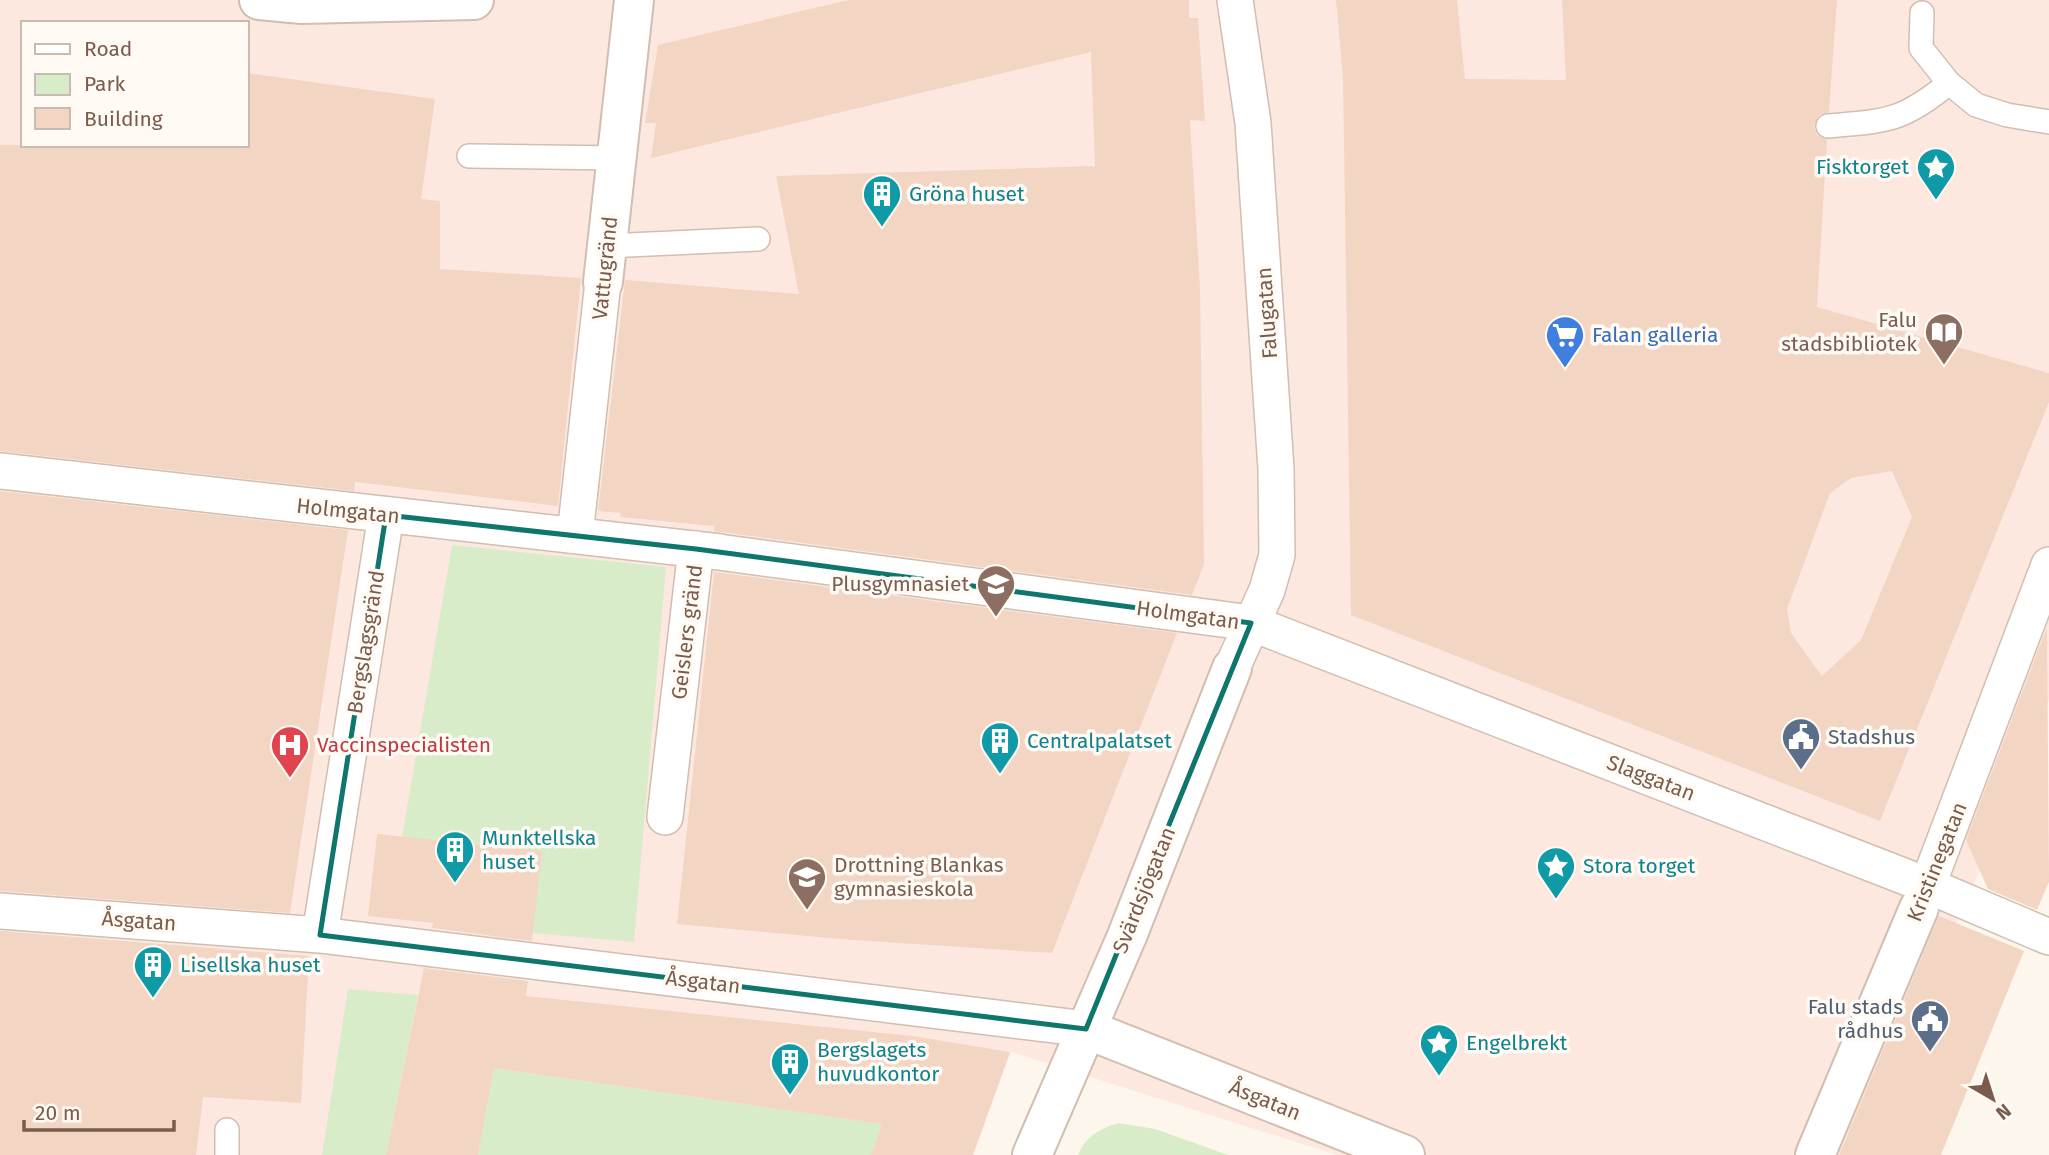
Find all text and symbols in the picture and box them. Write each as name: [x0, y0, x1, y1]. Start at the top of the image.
legend: [21, 21, 248, 147]
text: Road: [84, 36, 132, 62]
text: Park: [84, 71, 126, 97]
text: Building: [84, 106, 163, 132]
place icon: Fisktorget: [1915, 146, 1957, 201]
place label: Fisktorget: [1816, 154, 1909, 180]
building icon: Gröna huset: [861, 173, 903, 228]
place label: Gröna huset: [909, 181, 1025, 207]
street label: Vattugränd: [587, 215, 623, 321]
street label: Falugatan: [1251, 266, 1283, 360]
place label: Falu stadsbibliotek: [1781, 307, 1917, 357]
library icon: Falu stadsbibliotek: [1923, 311, 1965, 366]
supermarket icon: Falan galleria: [1544, 314, 1586, 369]
place label: Falan galleria: [1592, 322, 1718, 348]
street label: Holmgatan: [295, 493, 401, 529]
street label: Geislers gränd: [666, 563, 708, 701]
school or university icon: Plusgymnasiet: [975, 563, 1017, 618]
street label: Bergslagsgränd: [342, 568, 390, 716]
place label: Plusgymnasiet: [831, 571, 969, 597]
street label: Holmgatan: [1135, 595, 1241, 635]
public building icon: Stadshus: [1780, 716, 1822, 771]
building icon: Centralpalatset: [979, 720, 1021, 775]
hospital icon: Vaccinspecialisten: [269, 724, 311, 779]
place label: Stadshus: [1828, 724, 1915, 750]
place label: Centralpalatset: [1027, 728, 1172, 754]
place label: Vaccinspecialisten: [317, 732, 491, 758]
street label: Slaggatan: [1603, 749, 1699, 807]
street label: Kristinegatan: [1901, 798, 1973, 926]
street label: Svärdsjögatan: [1107, 823, 1181, 957]
place label: Munktellska huset: [482, 825, 596, 875]
building icon: Munktellska huset: [434, 829, 476, 884]
place icon: Stora torget: [1535, 845, 1577, 900]
place label: Drottning Blankas gymnasieskola: [834, 852, 1004, 902]
place label: Stora torget: [1583, 853, 1696, 879]
school or university icon: Drottning Blankas gymnasieskola: [786, 856, 828, 911]
street label: Åsgatan: [101, 905, 177, 937]
building icon: Lisellska huset: [132, 944, 174, 999]
place label: Lisellska huset: [180, 952, 321, 978]
street label: Åsgatan: [664, 965, 742, 999]
place label: Falu stads rådhus: [1808, 994, 1903, 1044]
public building icon: Falu stads rådhus: [1909, 998, 1951, 1053]
place icon: Engelbrekt: [1418, 1022, 1460, 1077]
place label: Engelbrekt: [1466, 1030, 1568, 1056]
place label: Bergslagets huvudkontor: [817, 1037, 939, 1087]
building icon: Bergslagets huvudkontor: [769, 1041, 811, 1096]
north arrow: [1958, 1064, 2028, 1134]
street label: Åsgatan: [1225, 1074, 1305, 1126]
scale bar: [24, 1088, 175, 1132]
text: N: [1991, 1099, 2016, 1125]
text: 20 m: [35, 1100, 81, 1126]

